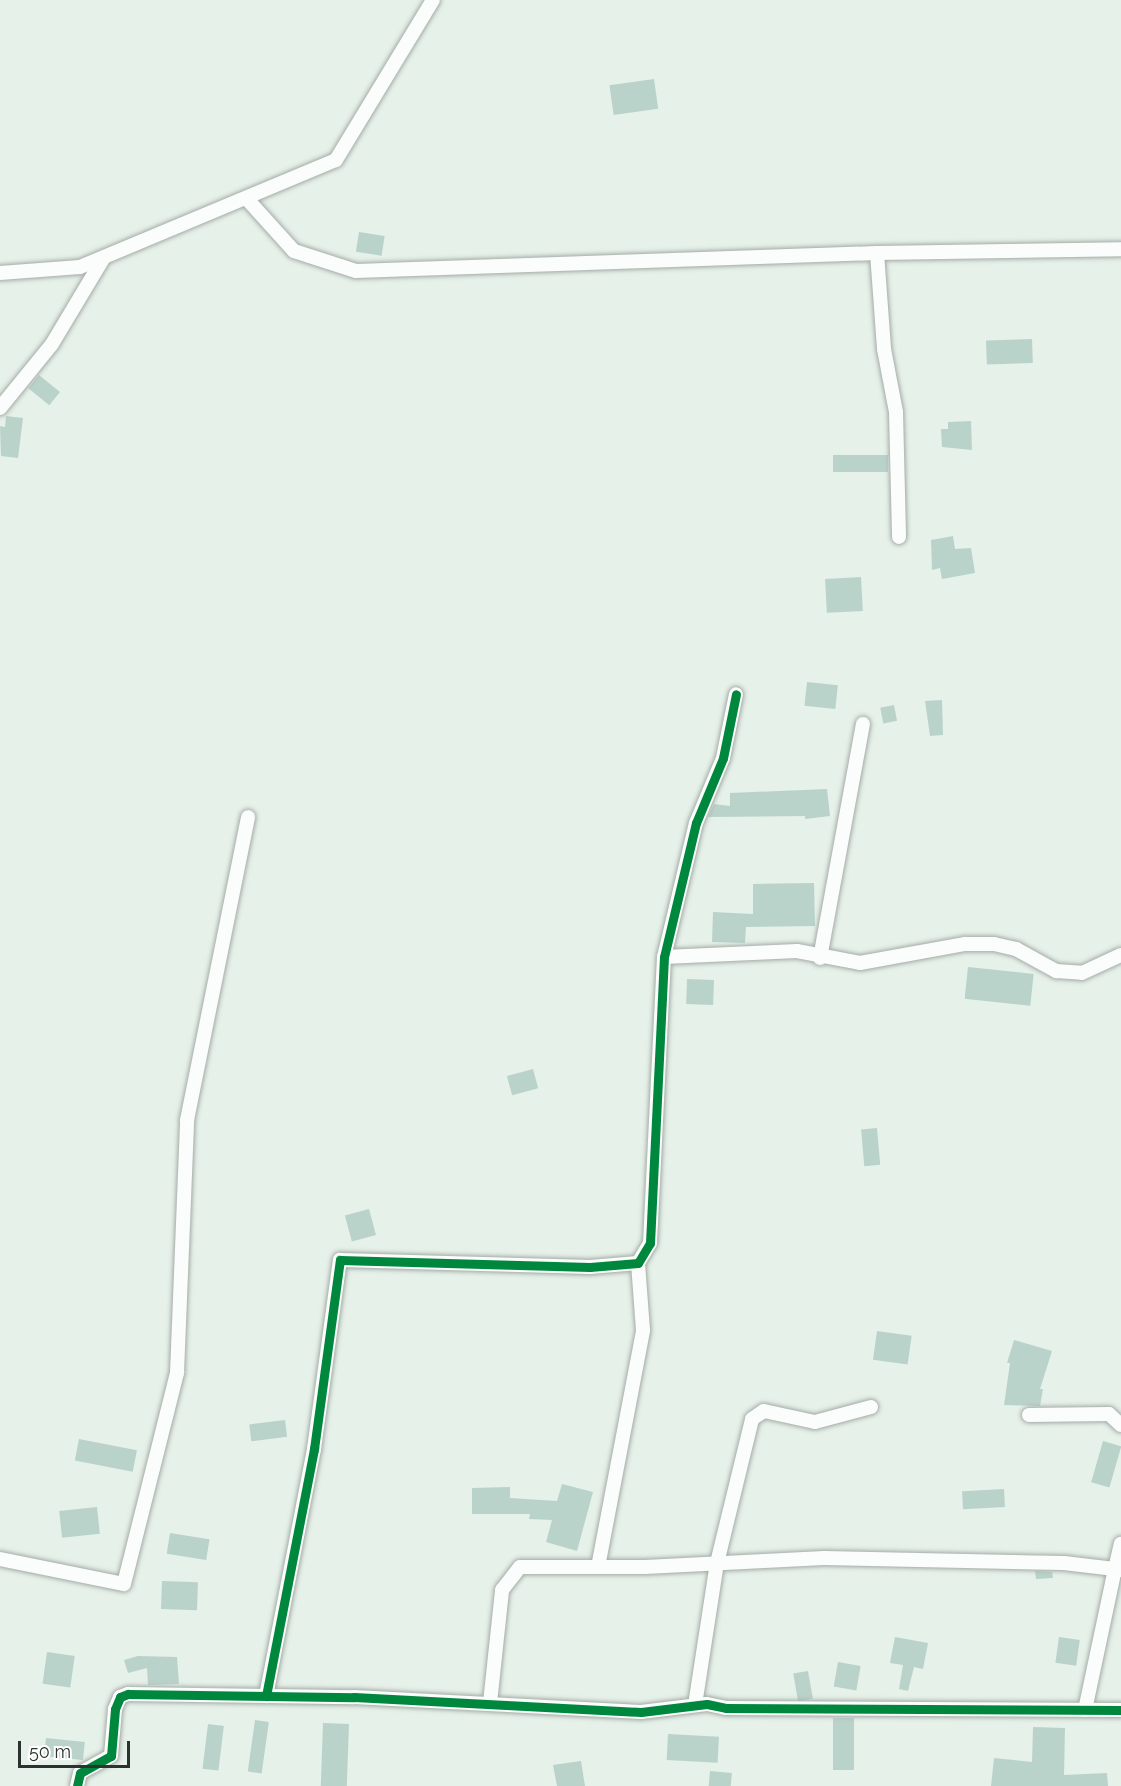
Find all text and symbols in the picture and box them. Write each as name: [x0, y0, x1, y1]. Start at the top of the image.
scale bar: [21, 1729, 134, 1767]
text: 50 m: [29, 1741, 71, 1762]

